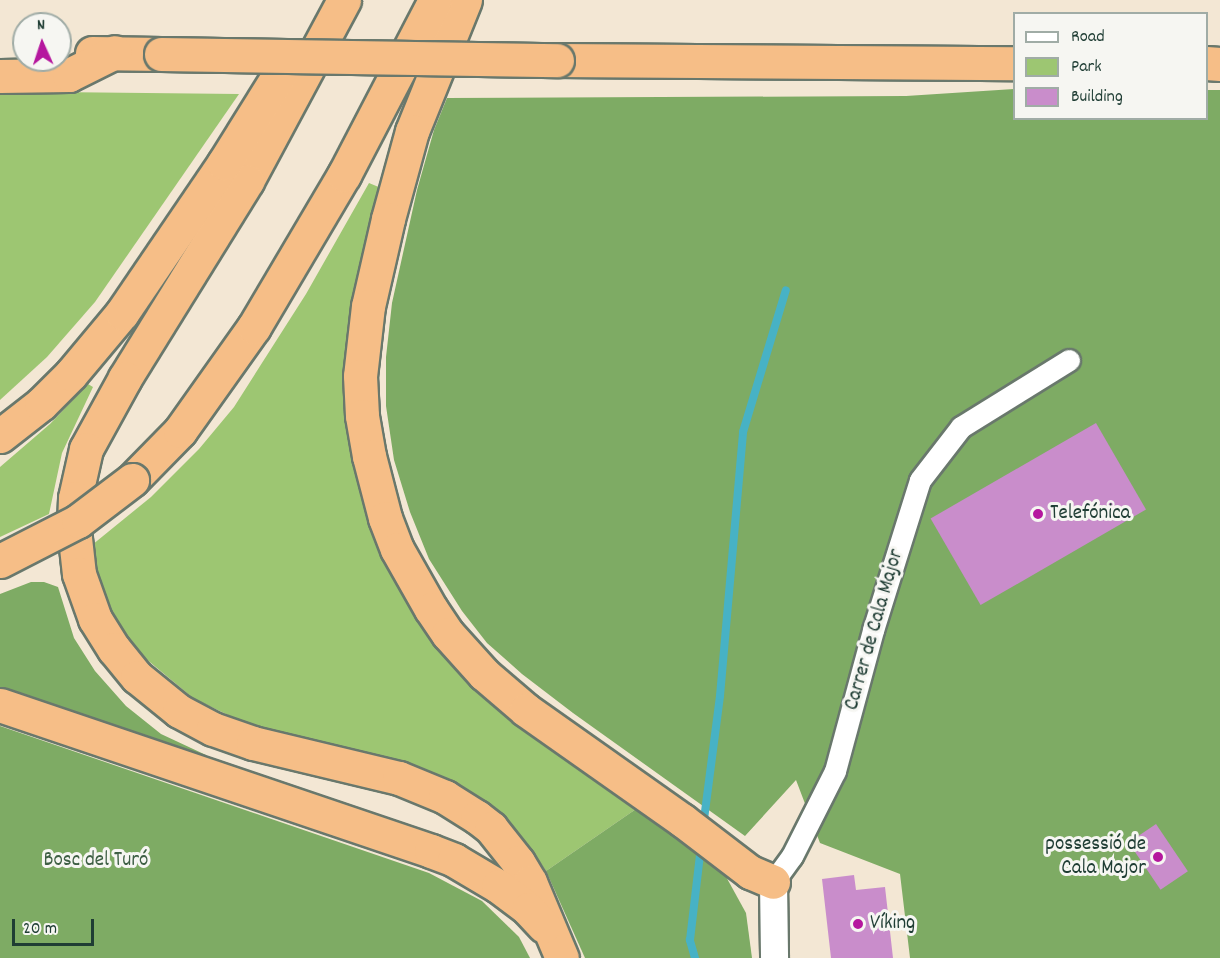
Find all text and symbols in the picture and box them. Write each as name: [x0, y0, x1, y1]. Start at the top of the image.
north arrow: [12, 12, 72, 72]
legend: [1013, 12, 1208, 120]
text: N: [37, 14, 46, 37]
text: Road: [1071, 25, 1105, 50]
text: Park: [1071, 55, 1102, 80]
text: Building: [1071, 85, 1123, 110]
place label: Telefónica: [1050, 501, 1130, 527]
marker: Telefónica: [1031, 507, 1045, 521]
street label: Carrer de Cala Major: [840, 547, 910, 713]
place label: possessió de Cala Major: [1045, 832, 1146, 882]
park label: Bosc del Turó: [44, 848, 148, 874]
marker: possessió de Cala Major: [1151, 850, 1165, 864]
scale bar: [15, 907, 98, 945]
place label: Víking: [870, 911, 915, 937]
text: 20 m: [23, 917, 57, 942]
marker: Víking: [851, 917, 865, 931]

